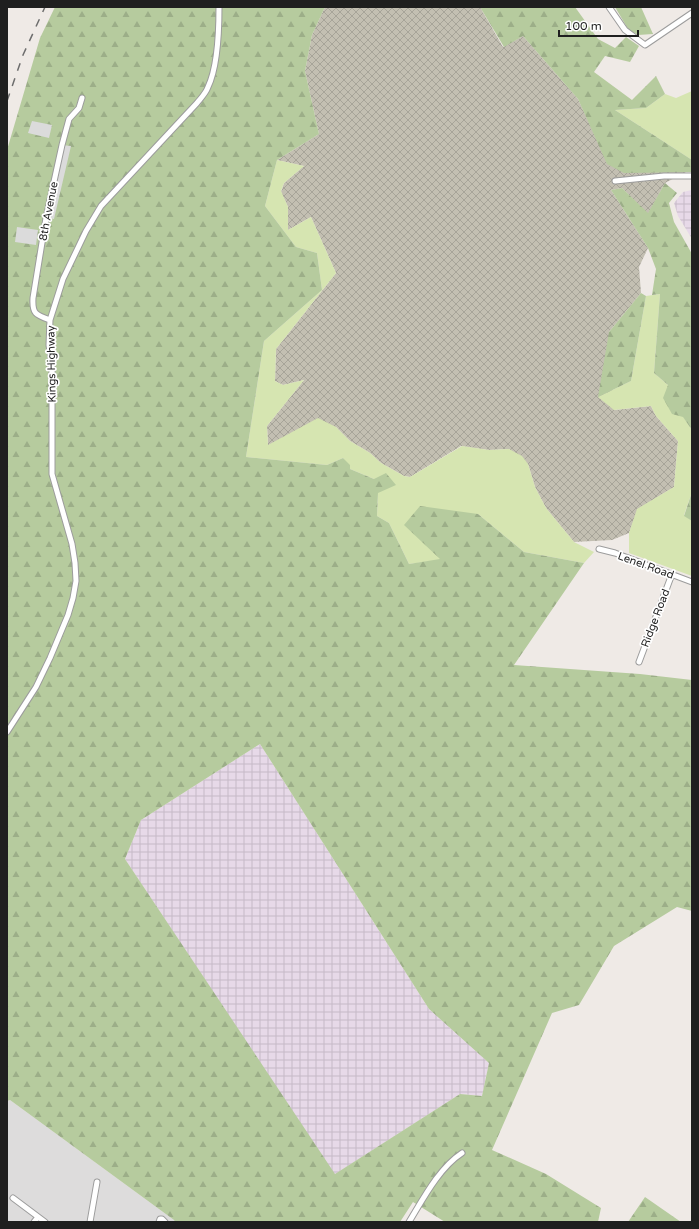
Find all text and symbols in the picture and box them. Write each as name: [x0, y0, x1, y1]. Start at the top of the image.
scale bar: [559, 12, 638, 38]
text: 100 m: [565, 19, 602, 33]
street label: 8th Avenue: [36, 180, 61, 242]
street label: Kings Highway: [44, 325, 59, 403]
street label: Lenel Road: [616, 549, 676, 582]
street label: Ridge Road: [638, 587, 673, 649]

